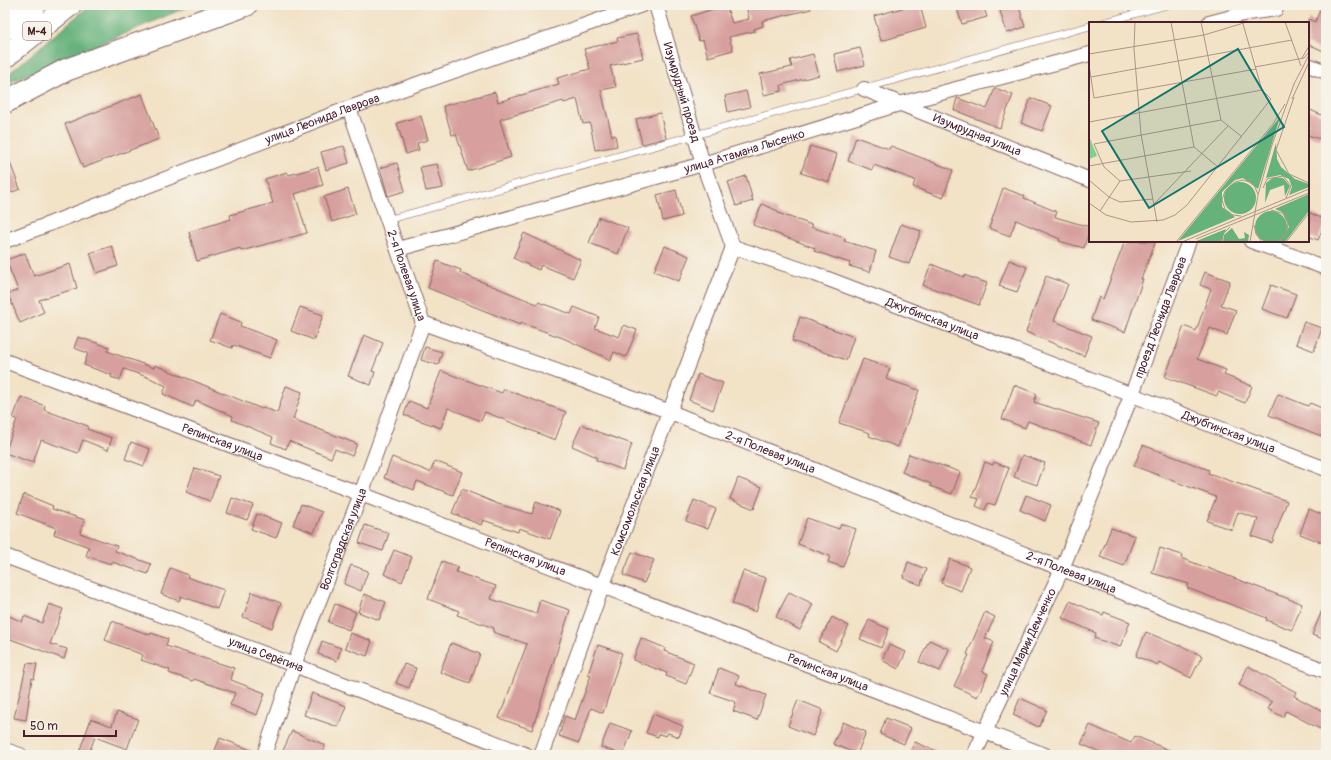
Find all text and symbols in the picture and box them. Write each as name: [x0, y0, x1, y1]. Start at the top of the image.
road number: М-4: [23, 22, 51, 40]
inset map: [1089, 22, 1309, 242]
street label: Изумрудный проезд: [660, 41, 704, 145]
street label: улица Леонида Лаврова: [262, 90, 382, 148]
street label: Изумрудная улица: [931, 110, 1024, 159]
street label: улица Атамана Лысенко: [681, 126, 807, 177]
street label: 2-я Полевая улица: [384, 228, 429, 323]
street label: проезд Леонида Лаврова: [1131, 254, 1190, 380]
street label: Джугбинская улица: [883, 294, 981, 343]
street label: Джубгинская улица: [1179, 407, 1278, 457]
street label: Репинская улица: [180, 420, 265, 464]
street label: 2-я Полевая улица: [723, 427, 818, 477]
street label: Комсомольская улица: [607, 444, 663, 558]
street label: Волгоградская улица: [316, 486, 370, 593]
street label: Репинская улица: [483, 535, 568, 579]
street label: 2-я Полевая улица: [1024, 548, 1119, 597]
street label: улица Марии Демченко: [995, 585, 1060, 699]
street label: улица Серёгина: [225, 633, 306, 676]
street label: Репинская улица: [786, 650, 871, 695]
scale bar: [24, 712, 116, 738]
text: 50 m: [30, 719, 58, 734]

